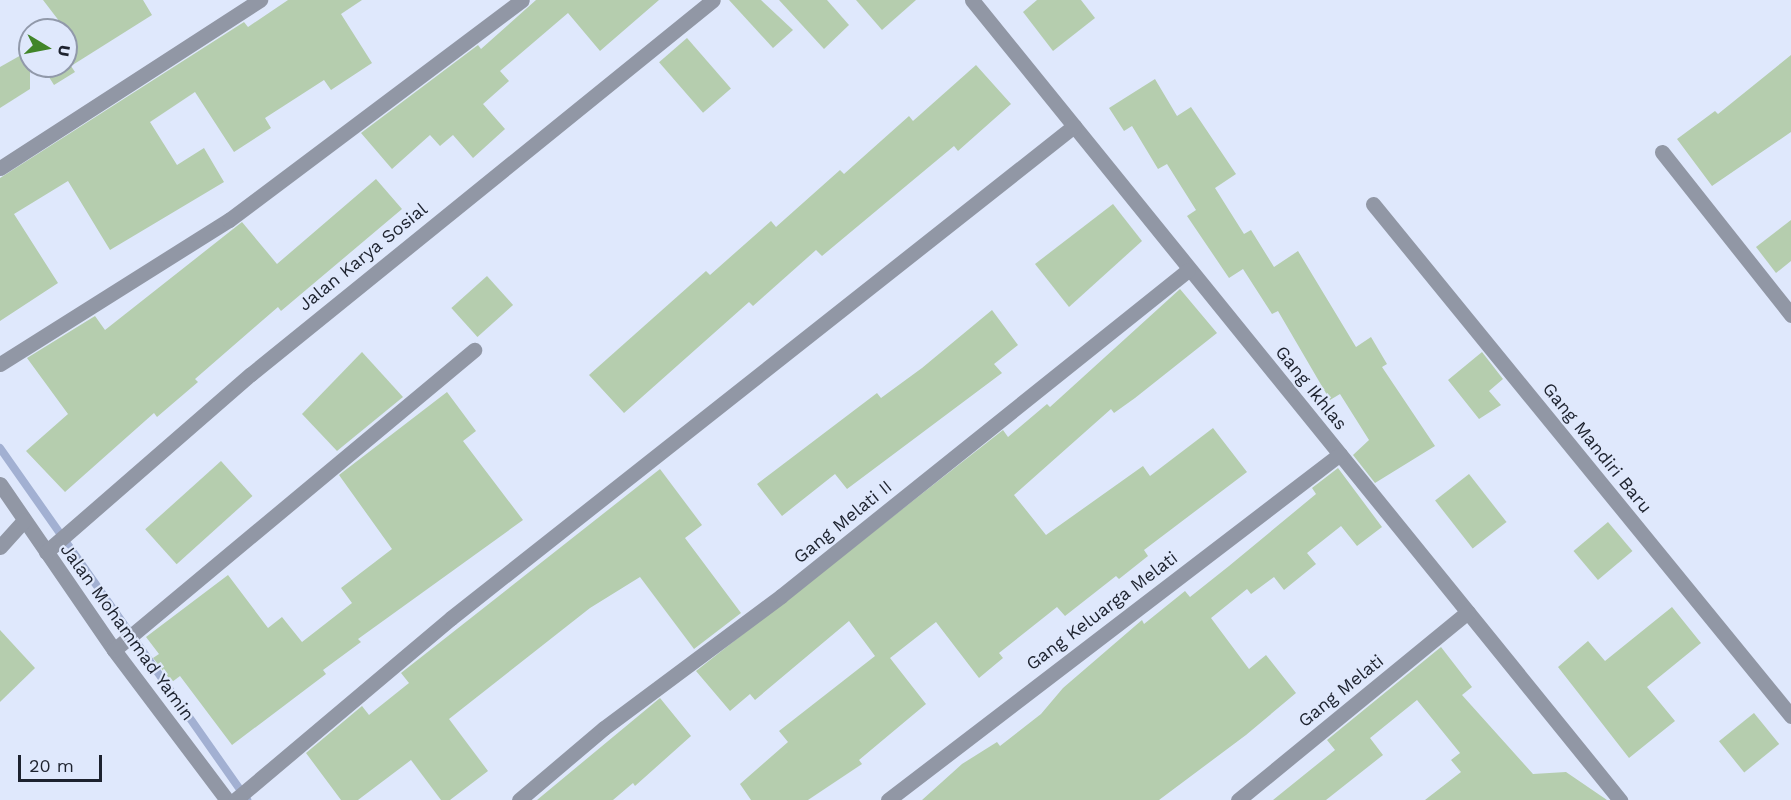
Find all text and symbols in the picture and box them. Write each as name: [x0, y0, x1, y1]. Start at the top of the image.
north arrow: [18, 18, 78, 78]
text: U: [54, 44, 75, 58]
street label: Jalan Karya Sosial: [294, 198, 432, 316]
street label: Gang Ikhlas: [1271, 342, 1351, 434]
street label: Gang Mandiri Baru: [1538, 378, 1656, 518]
street label: Gang Melati II: [790, 476, 896, 568]
street label: Jalan Mohammad Yamin: [55, 539, 199, 725]
street label: Gang Keluarga Melati: [1022, 547, 1182, 675]
street label: Gang Melati: [1294, 650, 1388, 732]
scale bar: [21, 743, 105, 781]
text: 20 m: [29, 755, 74, 776]

